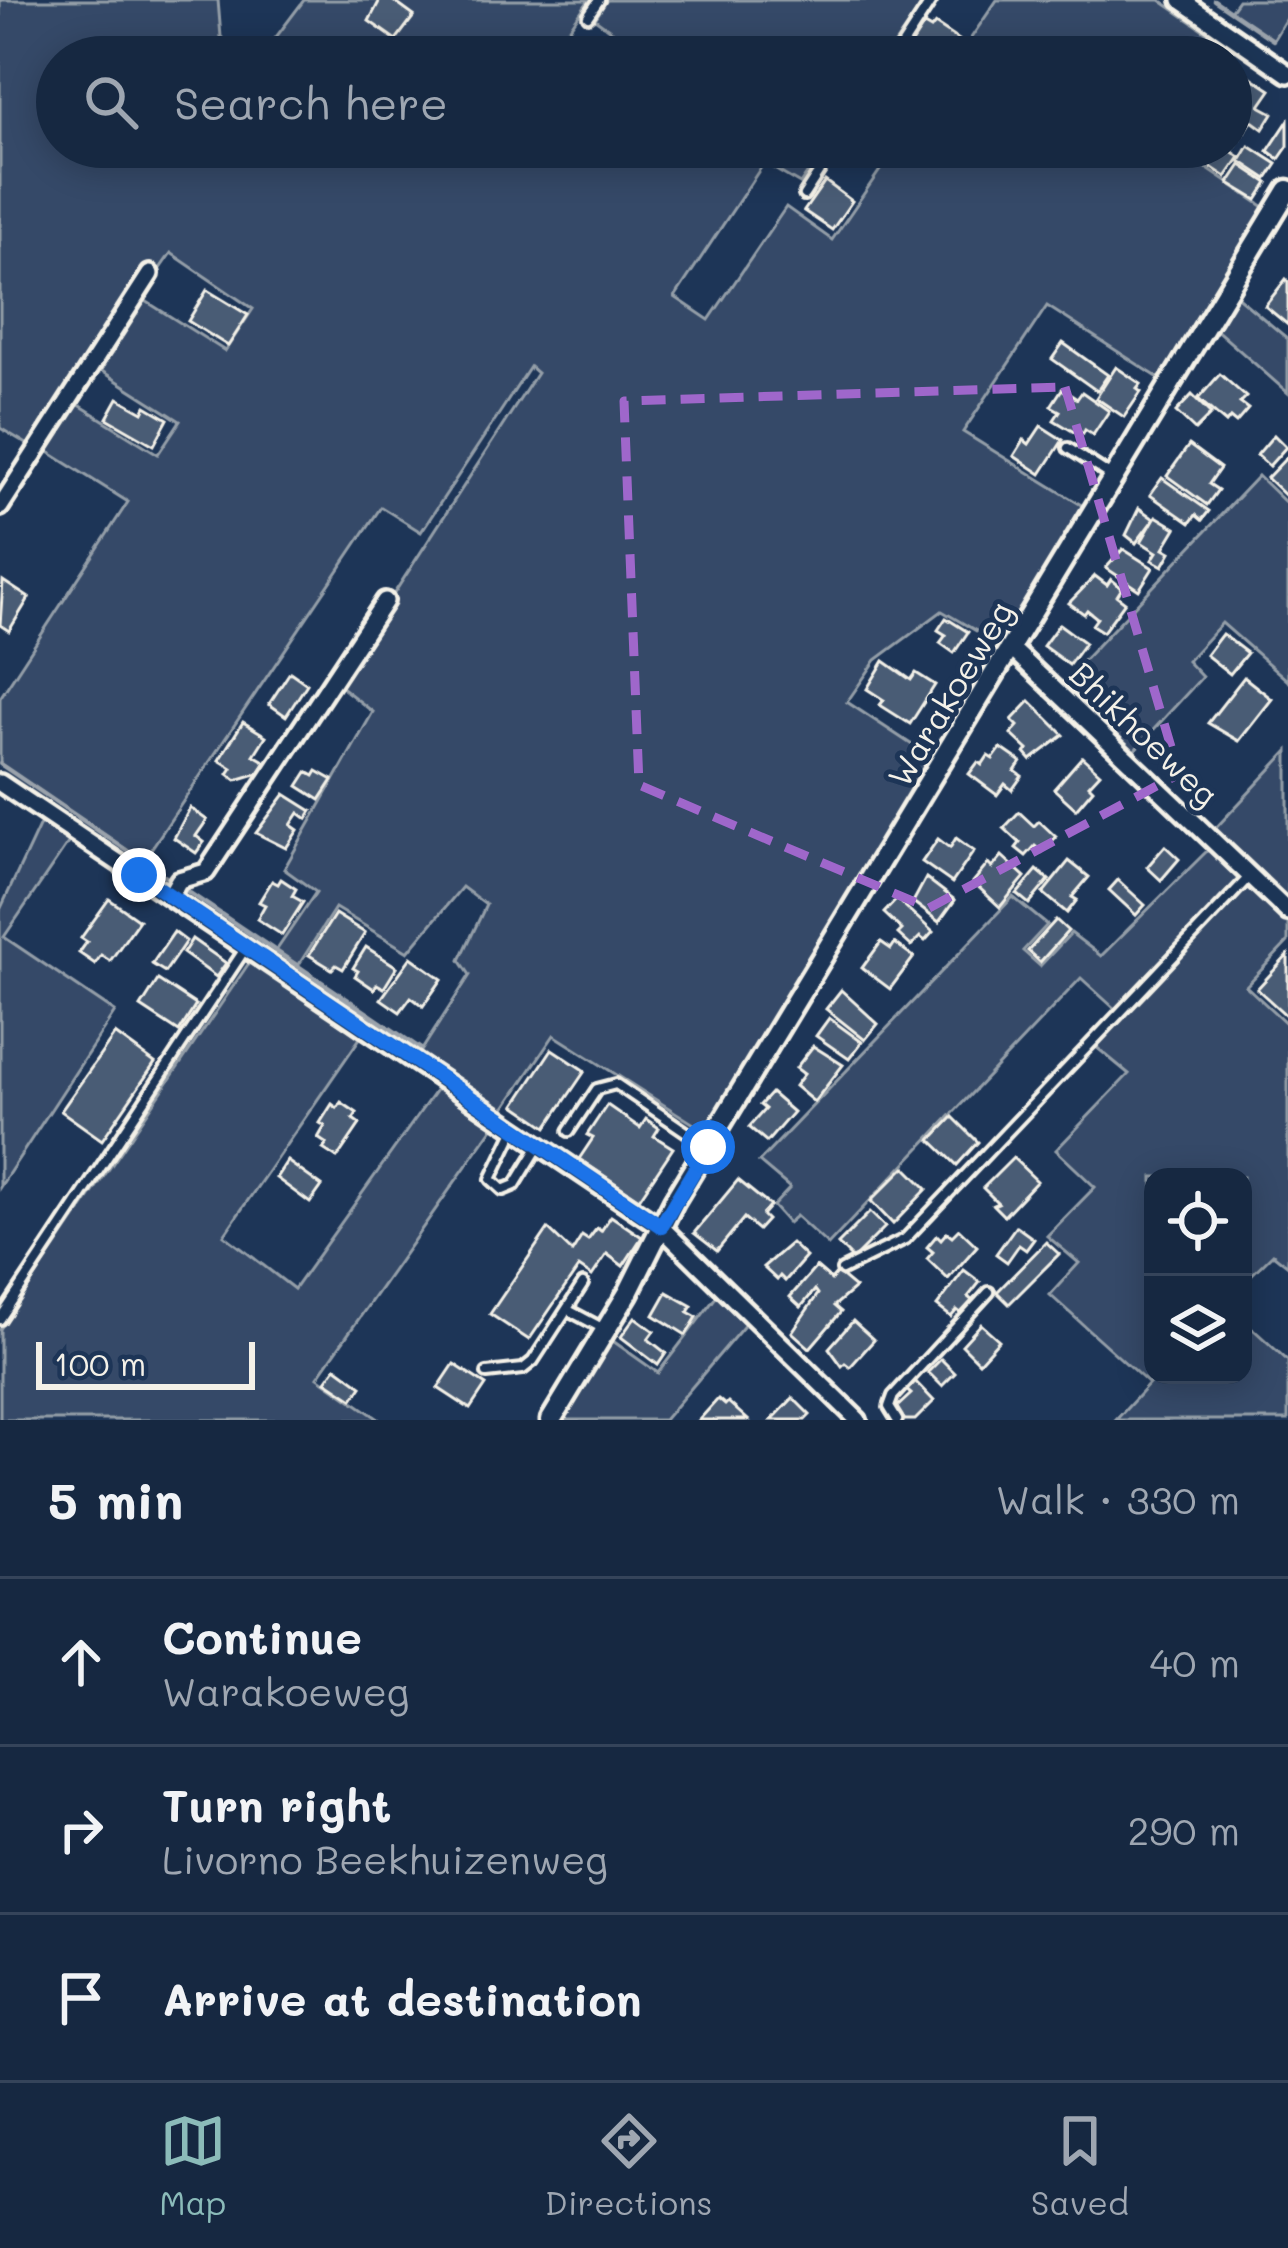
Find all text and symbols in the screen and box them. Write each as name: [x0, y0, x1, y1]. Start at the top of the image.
search box: [36, 36, 1252, 168]
icon: search: [78, 69, 144, 135]
text: Search here: [174, 73, 448, 131]
street label: Warakoeweg: [877, 592, 1021, 794]
street label: Bhikhoeweg: [1062, 651, 1228, 815]
route end: [112, 848, 166, 902]
route start: [681, 1120, 735, 1174]
map controls: [1144, 1168, 1252, 1384]
button: locate: [1144, 1168, 1252, 1276]
button: layers: [1144, 1276, 1252, 1384]
scale bar: [36, 1336, 255, 1389]
text: 100 m: [54, 1341, 146, 1384]
text: 5 min: [48, 1465, 183, 1532]
text: Walk · 330 m: [996, 1473, 1240, 1524]
text: Continue: [162, 1607, 362, 1665]
icon: ahead: [48, 1629, 114, 1695]
text: 40 m: [1149, 1636, 1240, 1687]
text: Warakoeweg: [162, 1665, 409, 1716]
text: Turn right: [162, 1775, 391, 1833]
icon: right: [48, 1797, 114, 1863]
text: 290 m: [1128, 1804, 1240, 1855]
text: Livorno Beekhuizenweg: [162, 1833, 608, 1884]
icon: arrive: [48, 1965, 114, 2031]
text: Arrive at destination: [162, 1969, 642, 2027]
tab: Map: [159, 2108, 226, 2223]
tab: Directions: [545, 2108, 712, 2223]
tab: Saved: [1031, 2108, 1129, 2223]

